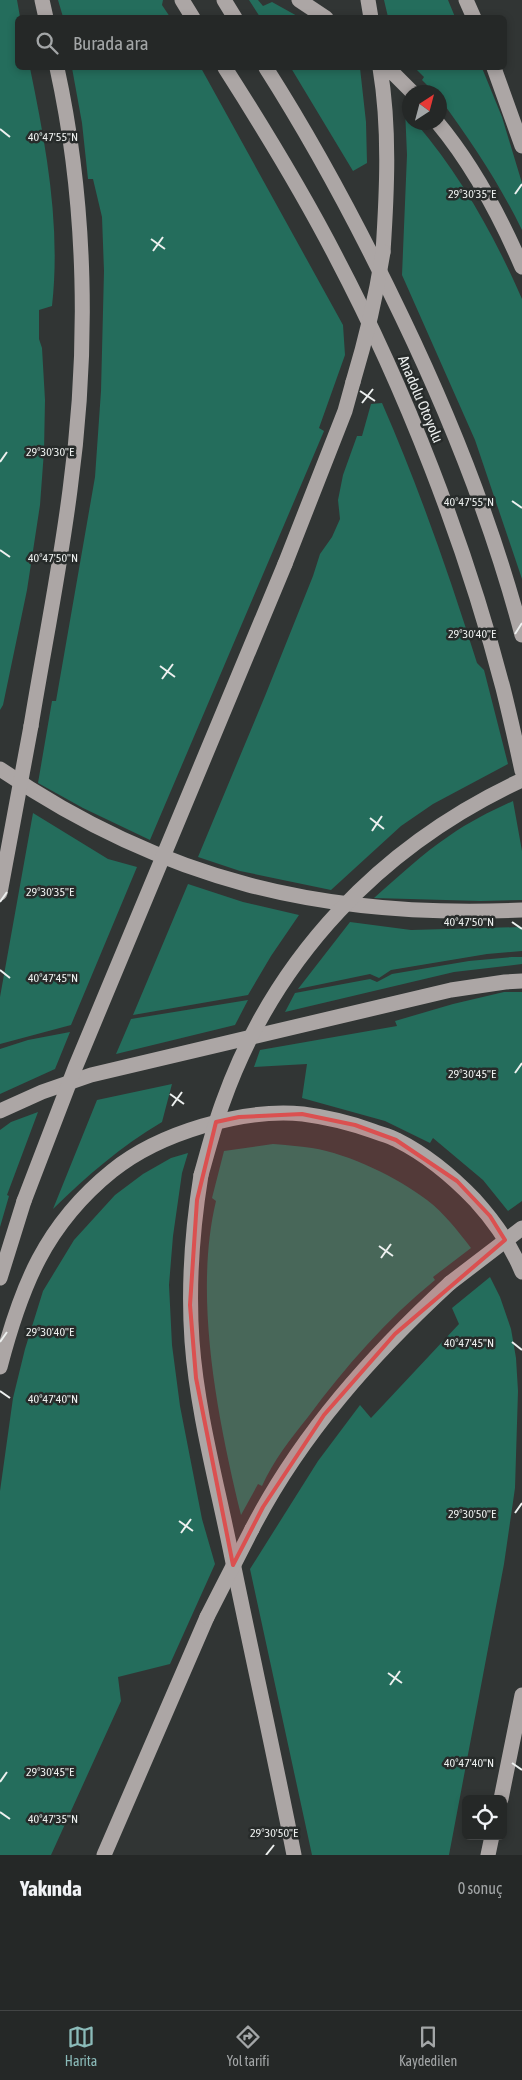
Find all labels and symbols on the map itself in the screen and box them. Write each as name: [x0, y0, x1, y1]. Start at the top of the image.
north arrow: [402, 85, 447, 130]
text: 40°47'55"N: [28, 130, 78, 144]
text: 29°30'35"E: [448, 187, 496, 201]
street label: Anadolu Otoyolu: [395, 353, 447, 445]
text: 29°30'30"E: [26, 445, 74, 459]
text: 40°47'55"N: [444, 495, 494, 509]
text: 40°47'50"N: [28, 551, 78, 565]
text: 29°30'40"E: [448, 627, 496, 641]
text: 29°30'35"E: [26, 885, 74, 899]
text: 40°47'50"N: [444, 915, 494, 929]
text: 40°47'45"N: [28, 971, 78, 985]
text: 29°30'45"E: [448, 1067, 496, 1081]
text: 29°30'40"E: [26, 1325, 74, 1339]
text: 40°47'45"N: [444, 1336, 494, 1350]
text: 40°47'40"N: [28, 1392, 78, 1406]
text: 29°30'50"E: [448, 1507, 496, 1521]
text: 40°47'40"N: [444, 1756, 494, 1770]
text: 29°30'45"E: [26, 1765, 74, 1779]
text: 40°47'35"N: [28, 1812, 78, 1826]
text: 29°30'50"E: [250, 1826, 298, 1840]

